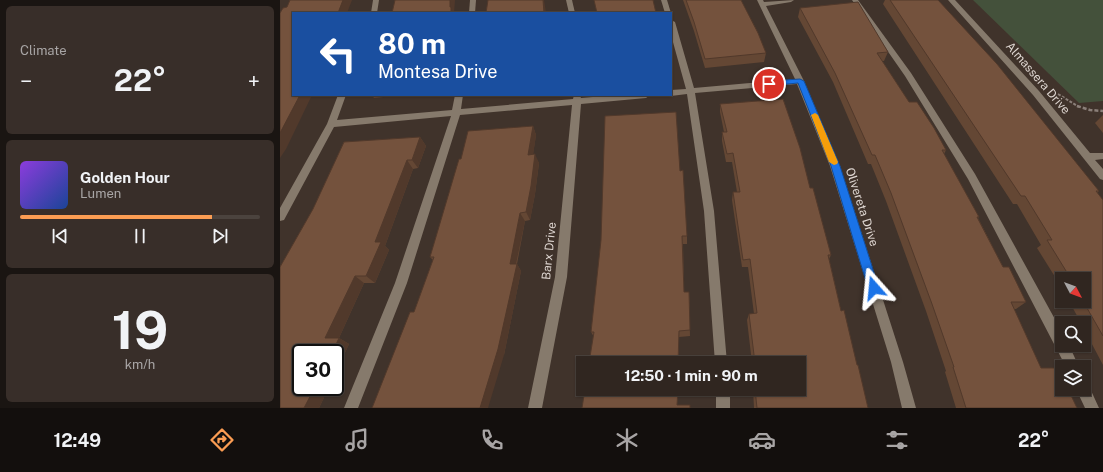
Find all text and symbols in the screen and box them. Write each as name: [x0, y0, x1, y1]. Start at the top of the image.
text: 80 m: [378, 27, 446, 60]
icon: left: [312, 28, 364, 80]
street label: Almassera Drive: [1003, 39, 1073, 117]
text: Climate: [20, 43, 67, 58]
text: Montesa Drive: [378, 61, 497, 82]
text: 22°: [114, 62, 166, 98]
pin: [752, 67, 786, 101]
text: −: [20, 68, 32, 94]
text: +: [248, 68, 260, 94]
icon: arrive: [758, 73, 780, 95]
street label: Olivereta Drive: [843, 166, 881, 248]
text: Golden Hour: [80, 169, 170, 186]
text: Lumen: [80, 186, 121, 201]
street label: Barx Drive: [539, 221, 559, 281]
icon: previous: [49, 225, 71, 247]
icon: pause: [129, 225, 151, 247]
icon: next: [209, 225, 231, 247]
position arrow: [853, 267, 895, 309]
north arrow: [1055, 272, 1091, 308]
map controls: [1055, 272, 1091, 396]
text: 19: [112, 300, 168, 361]
button: search: [1055, 316, 1091, 352]
speed limit sign: 30: [292, 344, 344, 396]
text: km/h: [125, 357, 155, 372]
button: layers: [1055, 360, 1091, 396]
text: 12:50 · 1 min · 90 m: [624, 367, 758, 384]
icon: directions: [208, 426, 236, 454]
icon: music: [343, 426, 371, 454]
icon: phone: [478, 426, 506, 454]
icon: climate: [613, 426, 641, 454]
icon: car: [748, 426, 776, 454]
icon: filters: [883, 426, 911, 454]
text: 12:49: [53, 430, 101, 451]
text: 22°: [1018, 430, 1049, 451]

